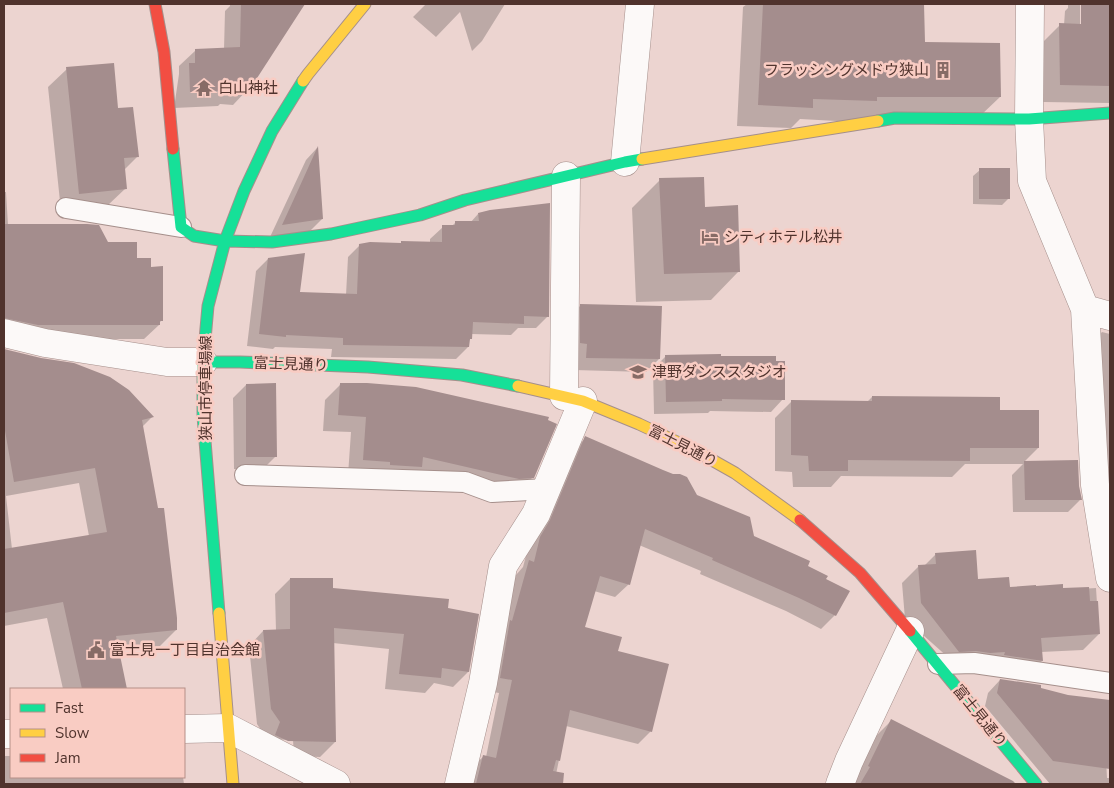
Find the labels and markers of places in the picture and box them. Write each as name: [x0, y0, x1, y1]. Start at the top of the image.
place label: フラッシングメドウ狭山: [764, 60, 929, 80]
building icon: フラッシングメドウ狭山: [933, 60, 953, 80]
temple icon: 白山神社: [194, 78, 214, 98]
place label: 白山神社: [218, 78, 278, 98]
hotel icon: シティホテル松井: [700, 227, 720, 247]
place label: シティホテル松井: [724, 227, 843, 247]
school or university icon: 津野ダンススタジオ: [628, 362, 648, 382]
place label: 津野ダンススタジオ: [652, 362, 787, 382]
public building icon: 富士見一丁目自治会館: [86, 640, 106, 660]
place label: 富士見一丁目自治会館: [110, 640, 260, 660]

